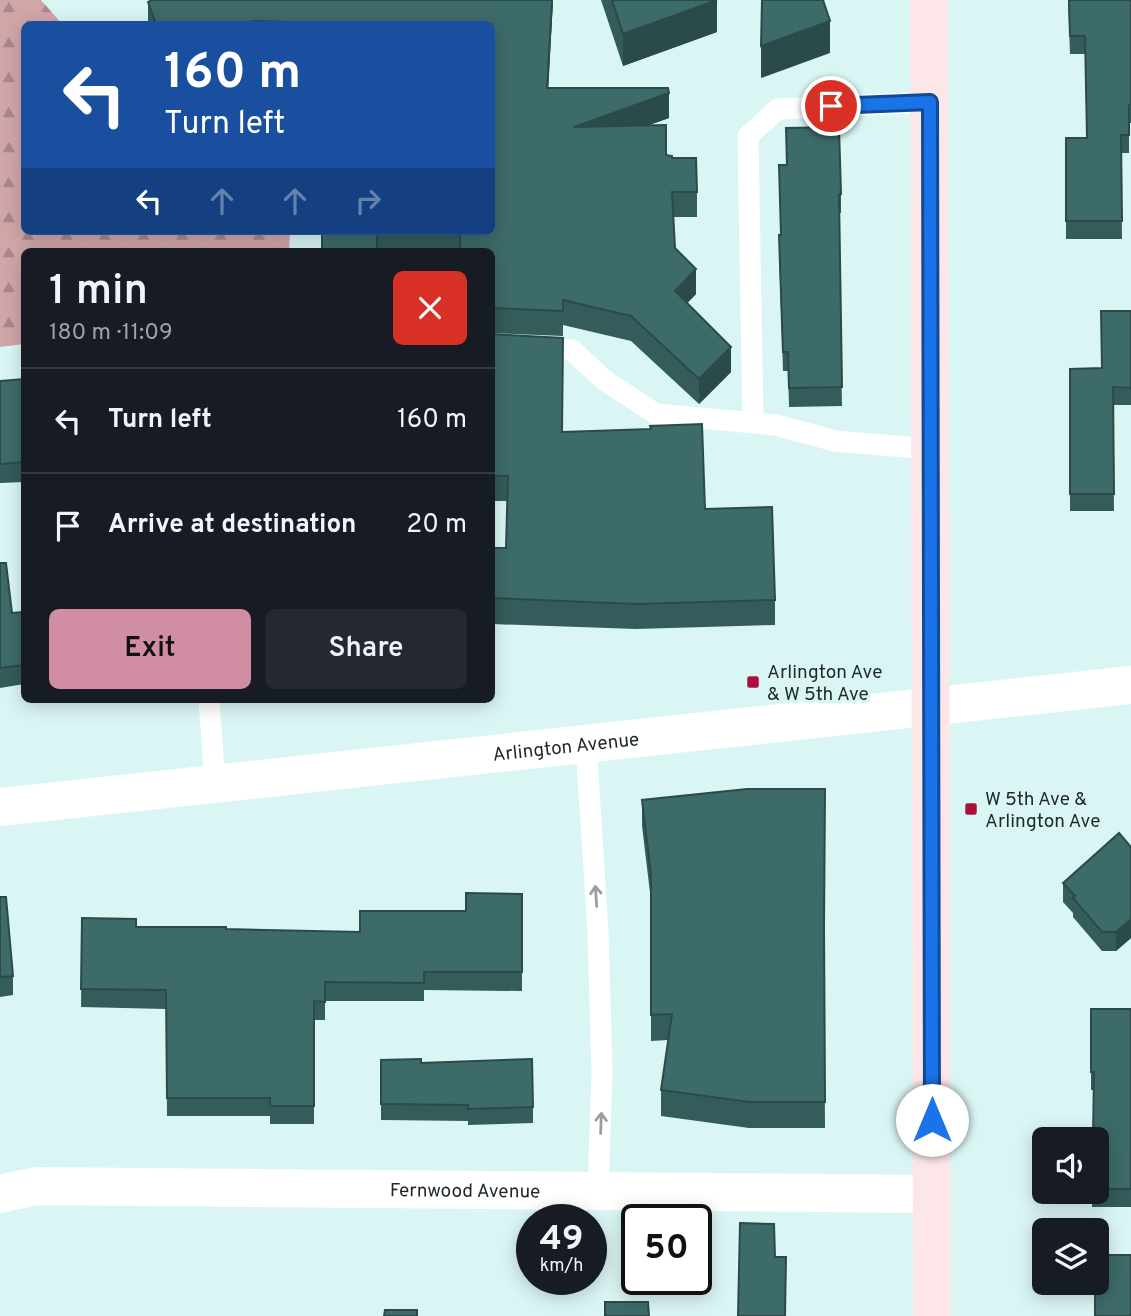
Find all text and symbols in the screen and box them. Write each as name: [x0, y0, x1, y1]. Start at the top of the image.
text: 160 m: [164, 44, 301, 106]
icon: left: [49, 49, 140, 140]
pin: [801, 76, 861, 136]
icon: arrive: [812, 87, 850, 125]
text: Turn left: [164, 105, 285, 145]
icon: left: [130, 182, 168, 220]
icon: ahead: [203, 182, 241, 220]
icon: ahead: [276, 182, 314, 220]
icon: right: [349, 182, 387, 220]
text: 1 min: [49, 266, 148, 319]
button: close: [393, 271, 467, 345]
text: 180 m · 11:09: [49, 319, 173, 348]
icon: left: [49, 402, 87, 440]
text: Turn left: [108, 404, 212, 437]
text: 160 m: [397, 404, 467, 437]
icon: arrive: [49, 507, 87, 545]
text: Arrive at destination: [108, 509, 356, 542]
text: 20 m: [406, 509, 467, 542]
button: Exit: [49, 609, 251, 689]
button: Share: [265, 609, 467, 689]
place label: Arlington Ave & W 5th Ave: [767, 661, 882, 707]
marker: Arlington Ave & W 5th Ave: [745, 674, 761, 690]
street label: Arlington Avenue: [491, 728, 640, 768]
place label: W 5th Ave & Arlington Ave: [985, 788, 1100, 834]
marker: W 5th Ave & Arlington Ave: [963, 801, 979, 817]
one-way arrow: [589, 885, 602, 908]
position arrow: [895, 1083, 969, 1157]
one-way arrow: [594, 1112, 607, 1135]
map controls: [1032, 1127, 1109, 1295]
button: sound: [1032, 1127, 1109, 1204]
street label: Fernwood Avenue: [390, 1179, 540, 1205]
speed limit sign: 50: [621, 1204, 712, 1295]
text: 49: [539, 1218, 584, 1262]
button: layers: [1032, 1218, 1109, 1295]
text: km/h: [540, 1255, 583, 1278]

